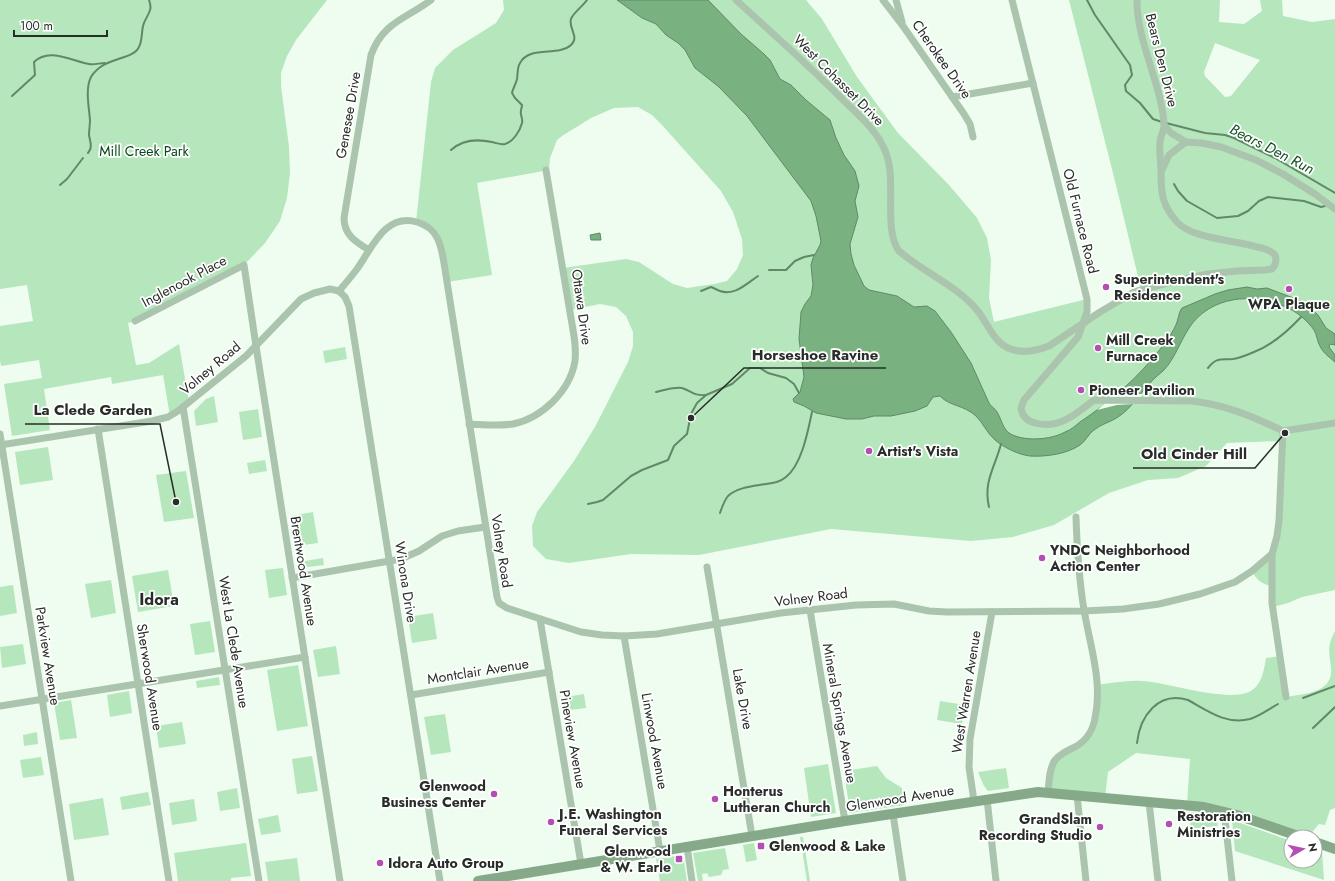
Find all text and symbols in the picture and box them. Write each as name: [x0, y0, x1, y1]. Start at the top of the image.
street label: Bears Den Drive: [1141, 11, 1183, 109]
scale bar: [14, 12, 107, 38]
street label: Cherokee Drive: [907, 16, 977, 102]
text: 100 m: [20, 17, 53, 35]
street label: West Cohasset Drive: [789, 30, 889, 130]
street label: Genesee Drive: [331, 70, 365, 160]
water label: Bears Den Run: [1226, 118, 1318, 180]
park label: Mill Creek Park: [99, 141, 190, 161]
street label: Old Furnace Road: [1058, 166, 1104, 276]
street label: Inglenook Place: [138, 250, 230, 312]
street label: Ottawa Drive: [567, 268, 597, 346]
place label: Superintendent's Residence: [1114, 269, 1225, 305]
marker: Superintendent's Residence: [1101, 282, 1111, 292]
marker: WPA Plaque: [1284, 284, 1294, 294]
place label: WPA Plaque: [1248, 294, 1330, 314]
place label: Mill Creek Furnace: [1106, 330, 1174, 366]
street label: Volney Road: [175, 337, 245, 399]
callout: Horseshoe Ravine: [744, 341, 886, 368]
marker: Mill Creek Furnace: [1093, 343, 1103, 353]
text: Horseshoe Ravine: [752, 344, 879, 366]
place label: Pioneer Pavilion: [1089, 380, 1195, 400]
marker: Pioneer Pavilion: [1076, 385, 1086, 395]
callout: La Clede Garden: [25, 397, 160, 424]
text: La Clede Garden: [34, 399, 152, 421]
place label: Artist's Vista: [876, 441, 958, 461]
callout: Old Cinder Hill: [1133, 441, 1255, 468]
text: Old Cinder Hill: [1141, 443, 1247, 465]
marker: Artist's Vista: [864, 446, 874, 456]
street label: Volney Road: [486, 513, 518, 589]
street label: Brentwood Avenue: [285, 515, 323, 627]
street label: Winona Drive: [390, 540, 422, 624]
place label: YNDC Neighborhood Action Center: [1049, 540, 1190, 576]
marker: YNDC Neighborhood Action Center: [1037, 553, 1047, 563]
street label: West La Clede Avenue: [214, 575, 254, 709]
street label: Volney Road: [773, 583, 849, 611]
district label: Idora: [139, 588, 179, 611]
street label: Parkview Avenue: [30, 605, 66, 707]
street label: Sherwood Avenue: [132, 622, 168, 732]
street label: West Warren Avenue: [946, 629, 986, 755]
street label: Mineral Springs Avenue: [818, 642, 862, 784]
street label: Montclair Avenue: [426, 653, 530, 689]
street label: Lake Drive: [728, 667, 758, 731]
street label: Pineview Avenue: [554, 688, 592, 790]
street label: Linwood Avenue: [637, 691, 673, 791]
place label: Glenwood Business Center: [381, 776, 486, 812]
street label: Glenwood Avenue: [845, 780, 955, 816]
place label: Honterus Lutheran Church: [723, 781, 830, 817]
marker: Glenwood Business Center: [489, 789, 499, 799]
marker: Honterus Lutheran Church: [710, 794, 720, 804]
place label: J.E. Washington Funeral Services: [556, 804, 668, 840]
place label: Restoration Ministries: [1177, 806, 1251, 842]
place label: GrandSlam Recording Studio: [979, 809, 1092, 845]
marker: J.E. Washington Funeral Services: [546, 817, 556, 827]
marker: Restoration Ministries: [1164, 819, 1174, 829]
marker: GrandSlam Recording Studio: [1095, 822, 1105, 832]
north arrow: [1283, 829, 1323, 869]
place label: Glenwood & Lake: [769, 836, 886, 856]
place label: Glenwood & W. Earle: [601, 841, 671, 877]
marker: Glenwood & Lake: [756, 841, 766, 851]
text: N: [1304, 842, 1321, 853]
place label: Idora Auto Group: [388, 853, 504, 873]
marker: Glenwood & W. Earle: [674, 854, 684, 864]
marker: Idora Auto Group: [375, 858, 385, 868]

